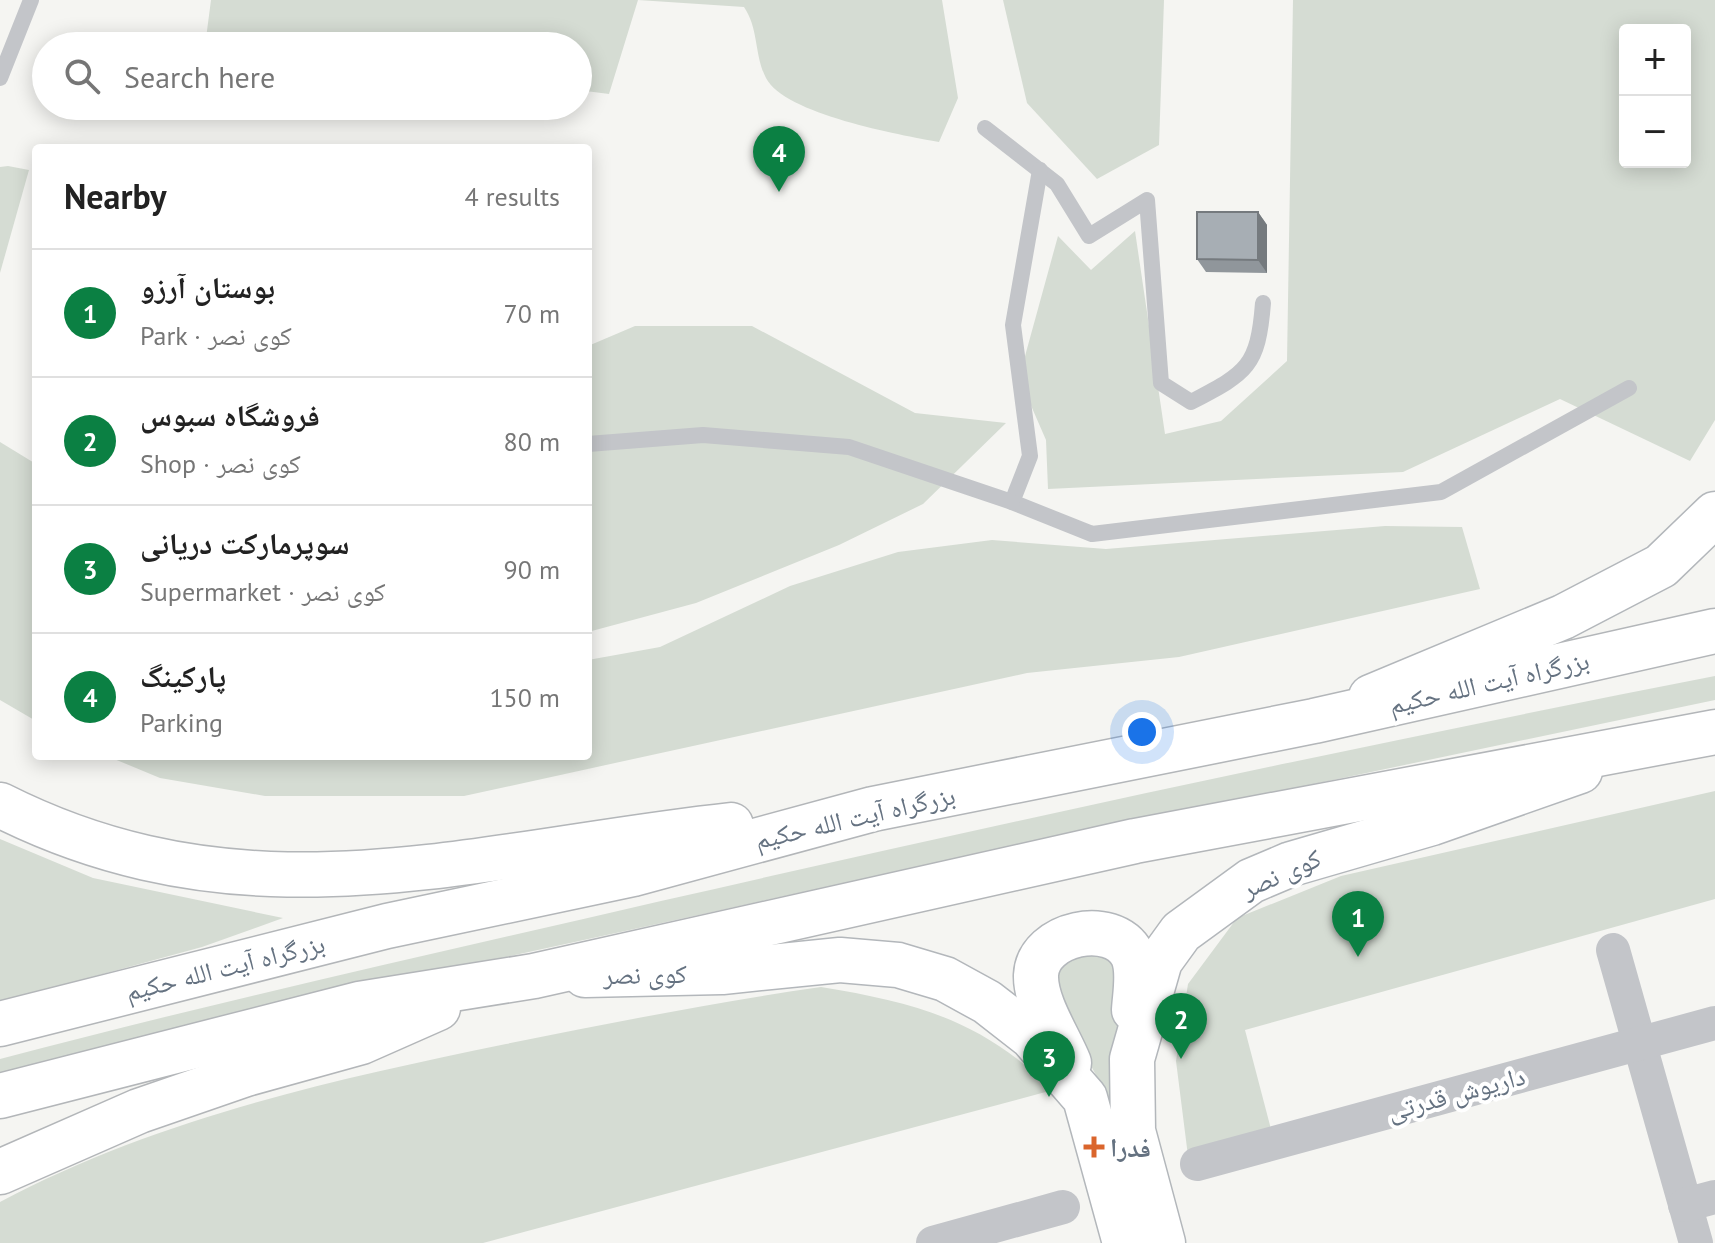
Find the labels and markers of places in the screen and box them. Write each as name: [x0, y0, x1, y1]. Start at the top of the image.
pin: 4: [753, 126, 805, 192]
pin: 1: [1332, 891, 1384, 957]
pin: 2: [1155, 993, 1207, 1059]
pin: 3: [1023, 1031, 1075, 1097]
place label: فدرا: [1110, 1131, 1151, 1164]
marker: فدرا: [1085, 1138, 1103, 1156]

